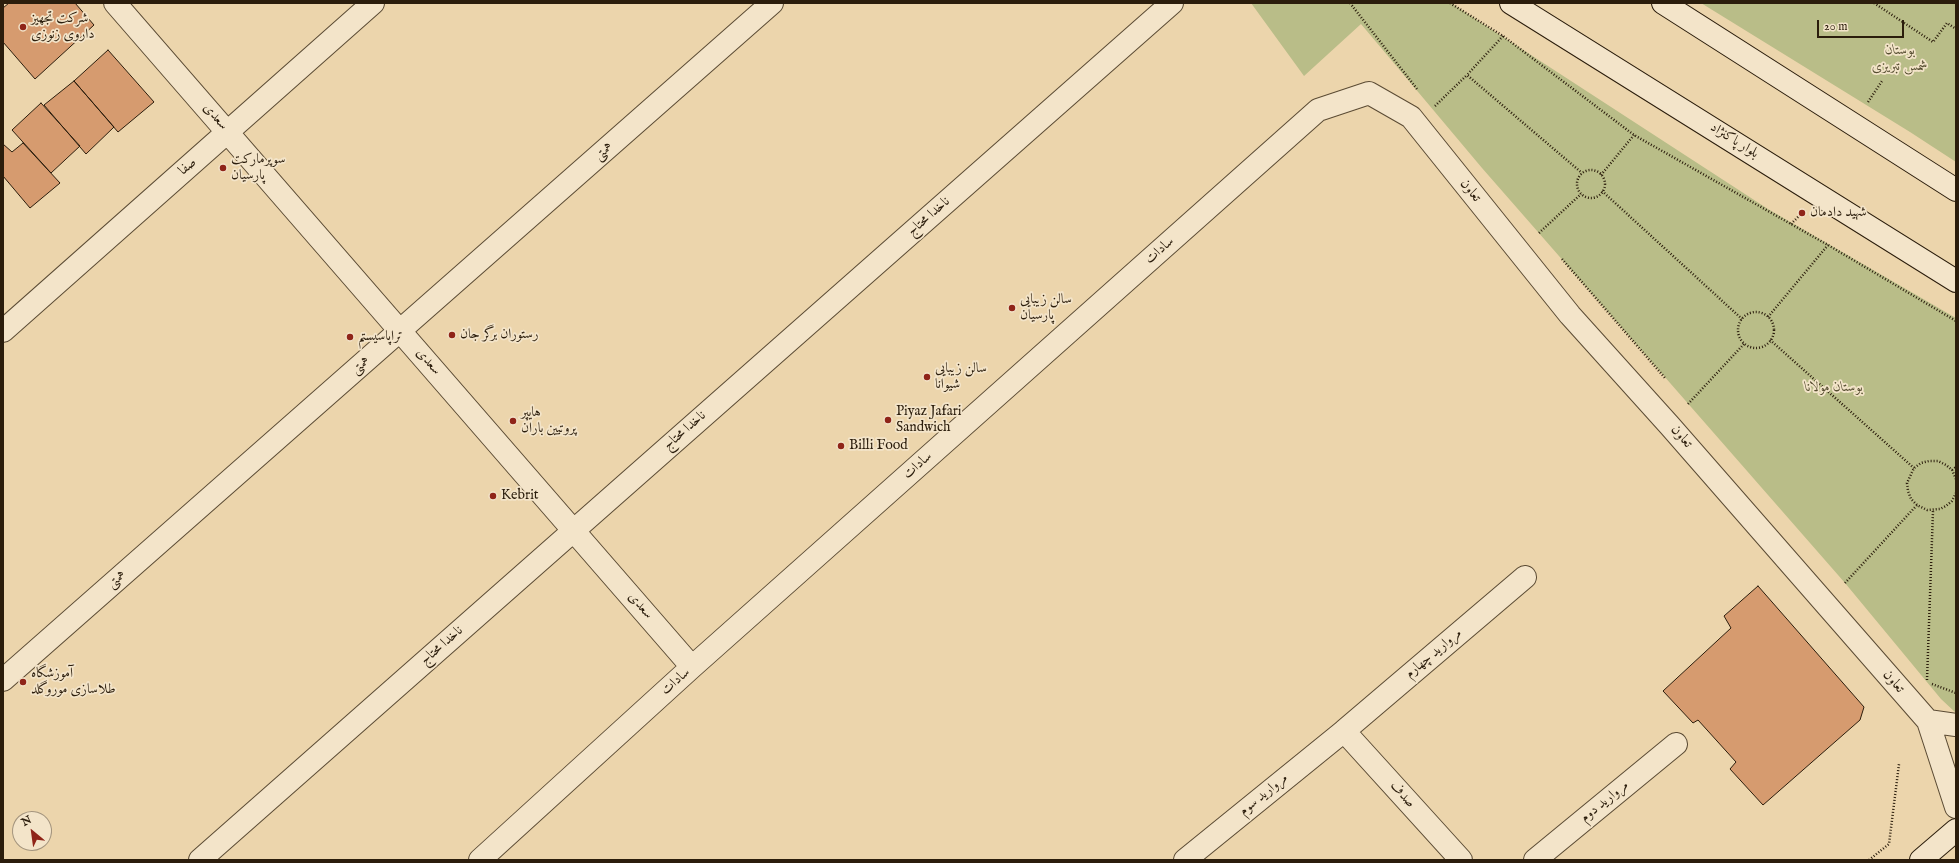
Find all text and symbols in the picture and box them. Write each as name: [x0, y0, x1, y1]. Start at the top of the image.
place label: شرکت تجهیز داروی زنوزی: [31, 11, 95, 44]
scale bar: [1819, 12, 1906, 38]
text: 20 m: [1824, 19, 1847, 34]
marker: شرکت تجهیز داروی زنوزی: [18, 22, 28, 32]
park label: بوستان شمس تبریزی: [1872, 43, 1928, 76]
street label: سعدی: [199, 100, 231, 134]
street label: بلوار پاکنژاد: [1706, 119, 1762, 163]
street label: همتی: [591, 139, 617, 165]
place label: سوپرمارکت پارسیان: [231, 152, 285, 184]
street label: صفا: [176, 155, 200, 179]
marker: سوپرمارکت پارسیان: [218, 163, 228, 173]
street label: تعاون: [1456, 176, 1484, 206]
street label: ناخدا محتاج: [904, 194, 954, 240]
place label: شهید دادمان: [1810, 205, 1867, 221]
marker: شهید دادمان: [1797, 208, 1807, 218]
street label: سادات: [1142, 234, 1178, 268]
place label: سالن زیبایی پارسیان: [1020, 292, 1072, 324]
marker: سالن زیبایی پارسیان: [1007, 303, 1017, 313]
place label: رستوران برگر جان: [460, 327, 539, 343]
place label: تراپاسیستم: [358, 329, 403, 345]
marker: رستوران برگر جان: [447, 330, 457, 340]
marker: تراپاسیستم: [345, 332, 355, 342]
street label: سعدی: [412, 345, 444, 379]
street label: همتی: [348, 353, 374, 379]
place label: سالن زیبایی شیوانا: [935, 361, 987, 394]
marker: سالن زیبایی شیوانا: [922, 372, 932, 382]
park label: بوستان مولانا: [1805, 380, 1863, 396]
place label: Piyaz Jafari Sandwich: [896, 404, 962, 436]
place label: هایپر پروتیین باران: [521, 405, 576, 438]
street label: ناخدا محتاج: [660, 408, 710, 454]
marker: Piyaz Jafari Sandwich: [883, 415, 893, 425]
marker: هایپر پروتیین باران: [508, 416, 518, 426]
street label: تعاون: [1667, 422, 1695, 452]
place label: Billi Food: [849, 438, 908, 454]
marker: Billi Food: [836, 441, 846, 451]
street label: سادات: [900, 449, 936, 483]
place label: Kebrit: [501, 488, 539, 504]
marker: Kebrit: [488, 491, 498, 501]
street label: همتی: [104, 567, 130, 593]
street label: سعدی: [624, 589, 656, 623]
street label: ناخدا محتاج: [417, 623, 467, 669]
street label: مروارید چهارم: [1402, 625, 1466, 683]
street label: سادات: [658, 665, 694, 699]
place label: آموزشگاه طلاسازی موروگلد: [31, 666, 116, 698]
street label: تعاون: [1879, 667, 1907, 697]
marker: آموزشگاه طلاسازی موروگلد: [18, 677, 28, 687]
street label: مروارید سوم: [1236, 770, 1292, 820]
street label: مروارید دوم: [1577, 777, 1633, 827]
street label: صدف: [1386, 778, 1418, 812]
north arrow: [12, 811, 52, 851]
text: N: [19, 813, 34, 830]

